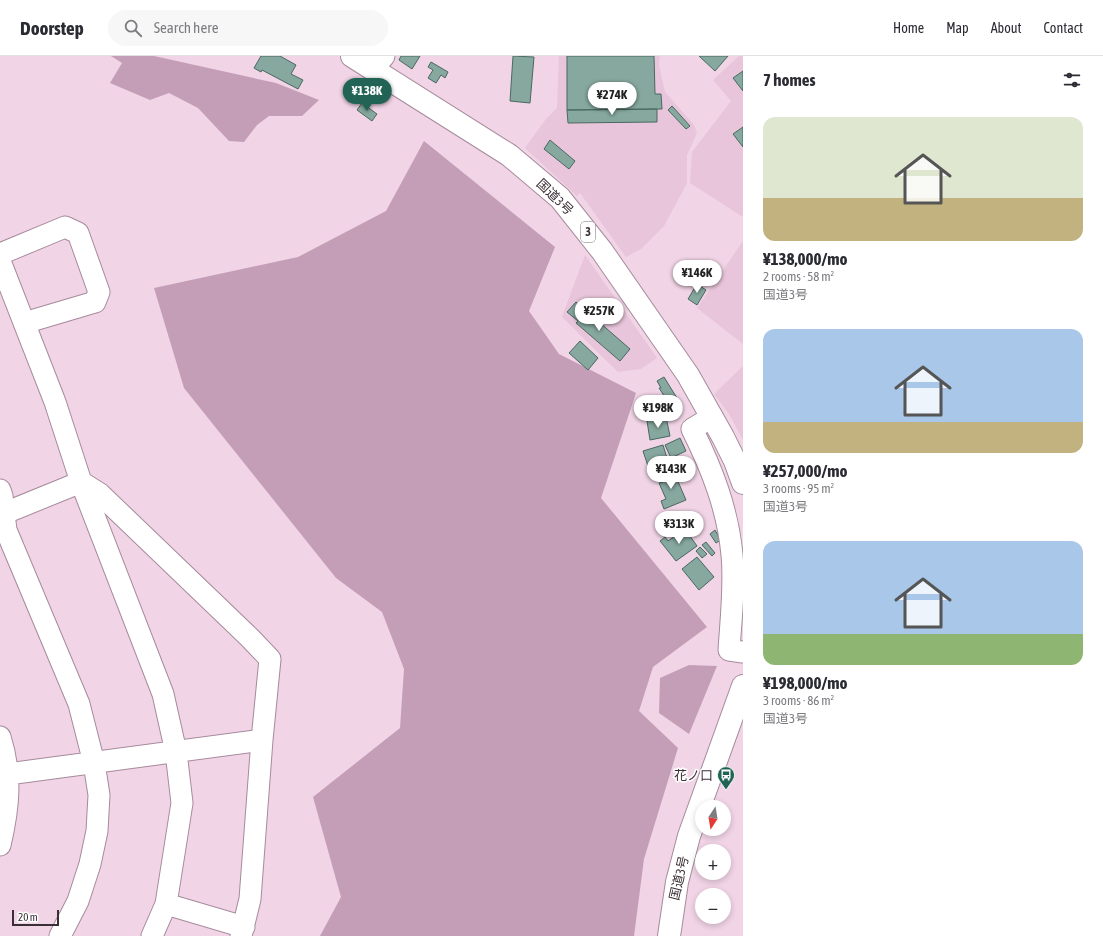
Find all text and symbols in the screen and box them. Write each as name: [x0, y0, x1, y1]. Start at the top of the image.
search box: [108, 10, 388, 46]
text: Doorstep: [20, 17, 84, 39]
icon: search: [122, 17, 144, 39]
text: Search here: [154, 19, 218, 36]
text: Home: [893, 20, 924, 36]
text: Map: [946, 20, 969, 36]
text: About: [991, 20, 1022, 36]
text: Contact: [1044, 20, 1083, 36]
icon: filters: [1061, 69, 1083, 91]
text: 7 homes: [763, 70, 816, 90]
pin: ¥138K: [339, 78, 395, 112]
pin: ¥274K: [584, 82, 640, 116]
text: ¥138K: [352, 83, 382, 98]
text: ¥274K: [597, 87, 627, 102]
icon: home: [887, 143, 959, 215]
street label: 国道3号: [534, 176, 576, 218]
road number: 3: [581, 222, 595, 242]
text: ¥138,000/mo: [763, 249, 848, 269]
pin: ¥146K: [669, 260, 725, 294]
text: ¥146K: [682, 265, 712, 280]
text: 2 rooms · 58 m²: [763, 269, 834, 284]
text: 国道3号: [763, 287, 808, 302]
pin: ¥257K: [571, 298, 627, 332]
text: ¥257K: [584, 303, 614, 318]
icon: home: [887, 355, 959, 427]
pin: ¥198K: [630, 395, 686, 429]
text: ¥198K: [643, 400, 673, 415]
pin: ¥143K: [643, 456, 699, 490]
text: ¥143K: [656, 461, 686, 476]
text: ¥257,000/mo: [763, 461, 848, 481]
text: 3 rooms · 95 m²: [763, 481, 834, 496]
text: 国道3号: [763, 499, 808, 514]
pin: ¥313K: [651, 511, 707, 545]
text: ¥313K: [664, 516, 694, 531]
icon: home: [887, 567, 959, 639]
text: ¥198,000/mo: [763, 673, 848, 693]
text: 3 rooms · 86 m²: [763, 693, 834, 708]
text: 国道3号: [763, 711, 808, 726]
bus stop icon: 花ノ口: [716, 765, 736, 790]
place label: 花ノ口: [674, 768, 713, 783]
north arrow: [695, 800, 731, 836]
map controls: [695, 800, 731, 924]
button: +: [695, 844, 731, 880]
street label: 国道3号: [667, 854, 691, 902]
button: −: [695, 888, 731, 924]
scale bar: [12, 908, 59, 927]
text: 20 m: [18, 911, 38, 923]

